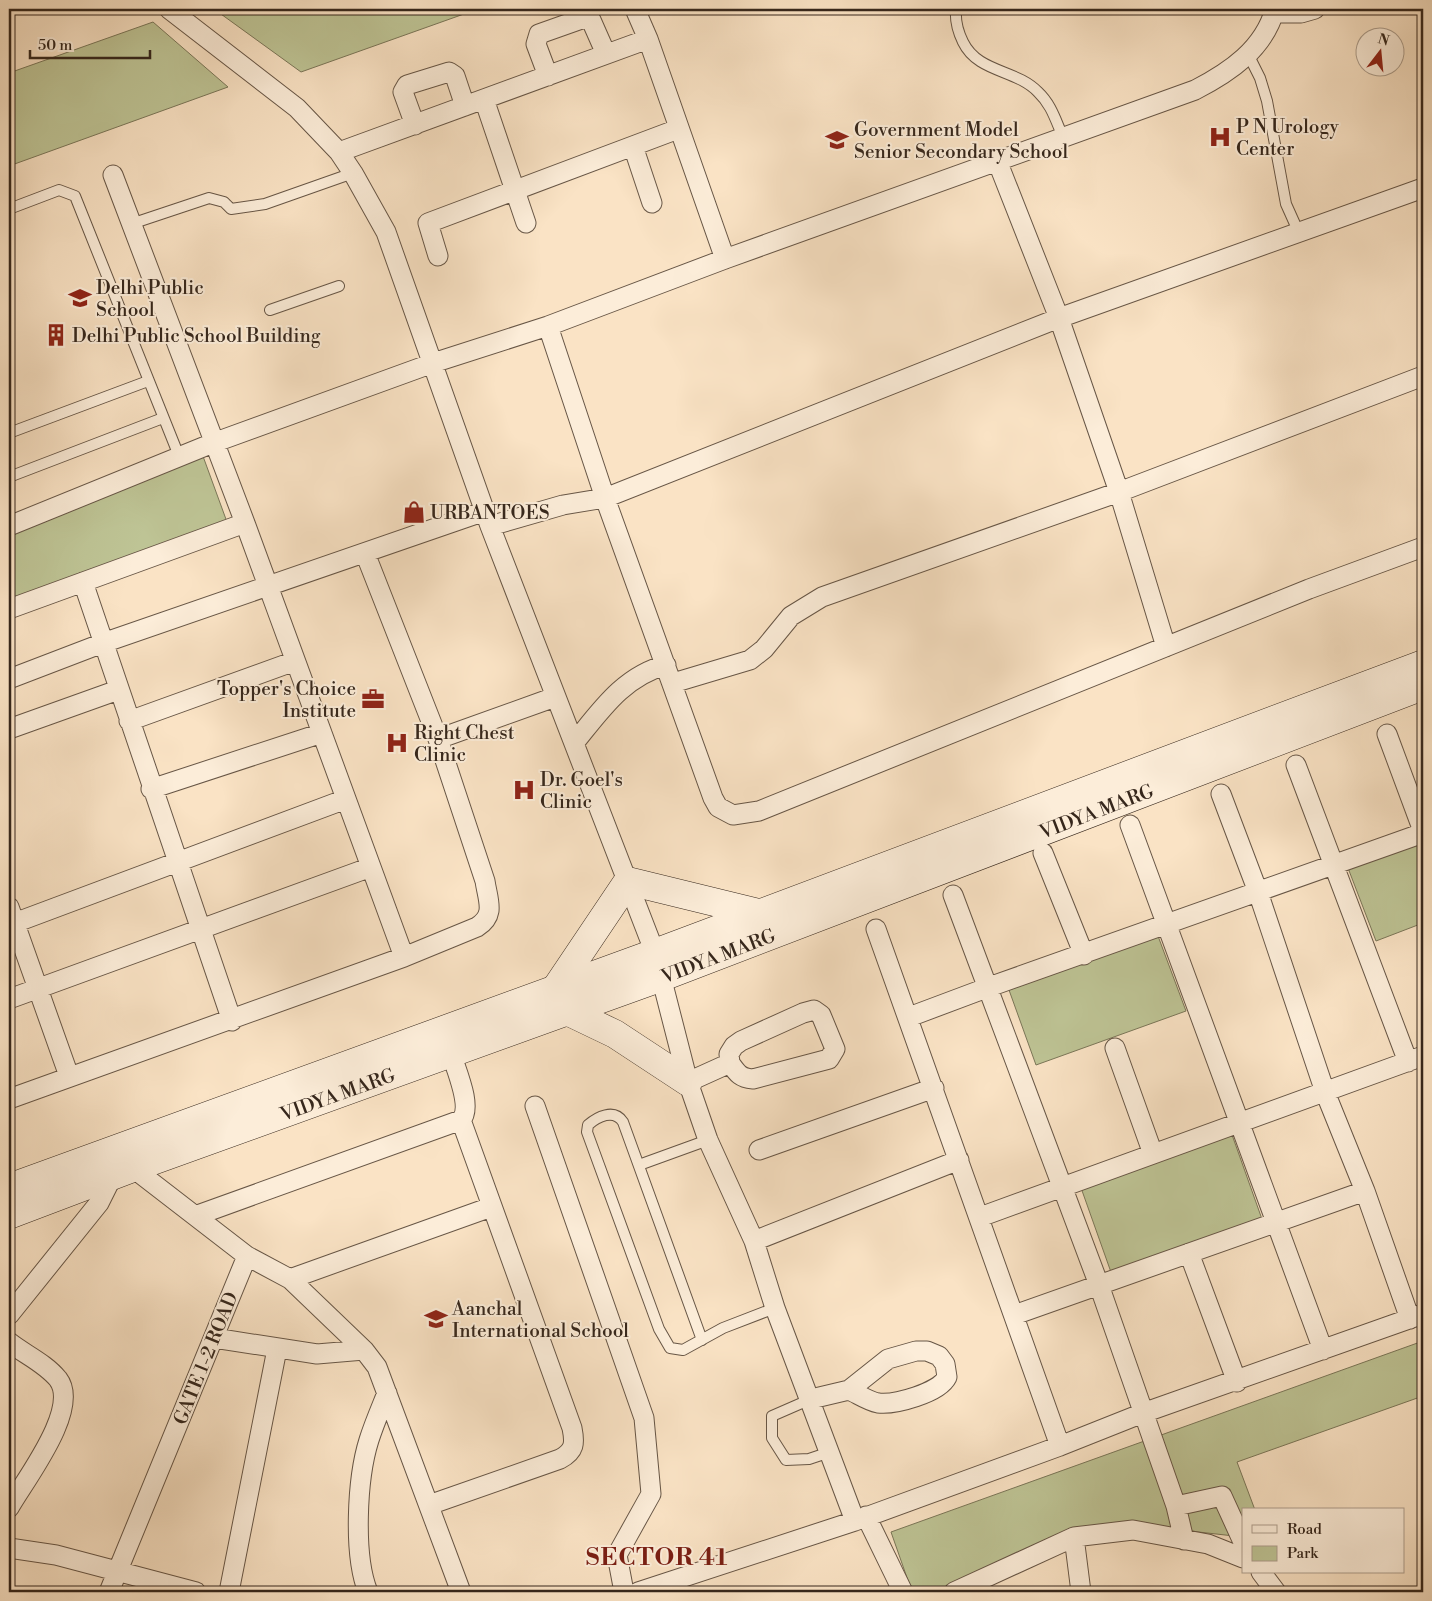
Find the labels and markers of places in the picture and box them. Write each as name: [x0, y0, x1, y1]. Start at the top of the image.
place label: P N Urology Center: [1236, 115, 1339, 161]
place label: Government Model Senior Secondary School: [854, 118, 1068, 164]
hospital icon: P N Urology Center: [1207, 124, 1233, 150]
school or university icon: Government Model Senior Secondary School: [824, 127, 850, 153]
place label: Delhi Public School: [96, 276, 204, 322]
school or university icon: Delhi Public School: [67, 285, 93, 311]
building icon: Delhi Public School Building: [43, 322, 69, 348]
place label: Delhi Public School Building: [72, 324, 321, 348]
shop icon: URBANTOES: [401, 499, 427, 525]
place label: URBANTOES: [430, 501, 550, 525]
place label: Topper's Choice Institute: [217, 677, 356, 723]
office icon: Topper's Choice Institute: [360, 686, 386, 712]
place label: Right Chest Clinic: [414, 721, 515, 767]
hospital icon: Right Chest Clinic: [384, 730, 410, 756]
place label: Dr. Goel's Clinic: [540, 768, 623, 814]
hospital icon: Dr. Goel's Clinic: [511, 777, 537, 803]
place label: Aanchal International School: [451, 1297, 629, 1343]
school or university icon: Aanchal International School: [423, 1306, 449, 1332]

